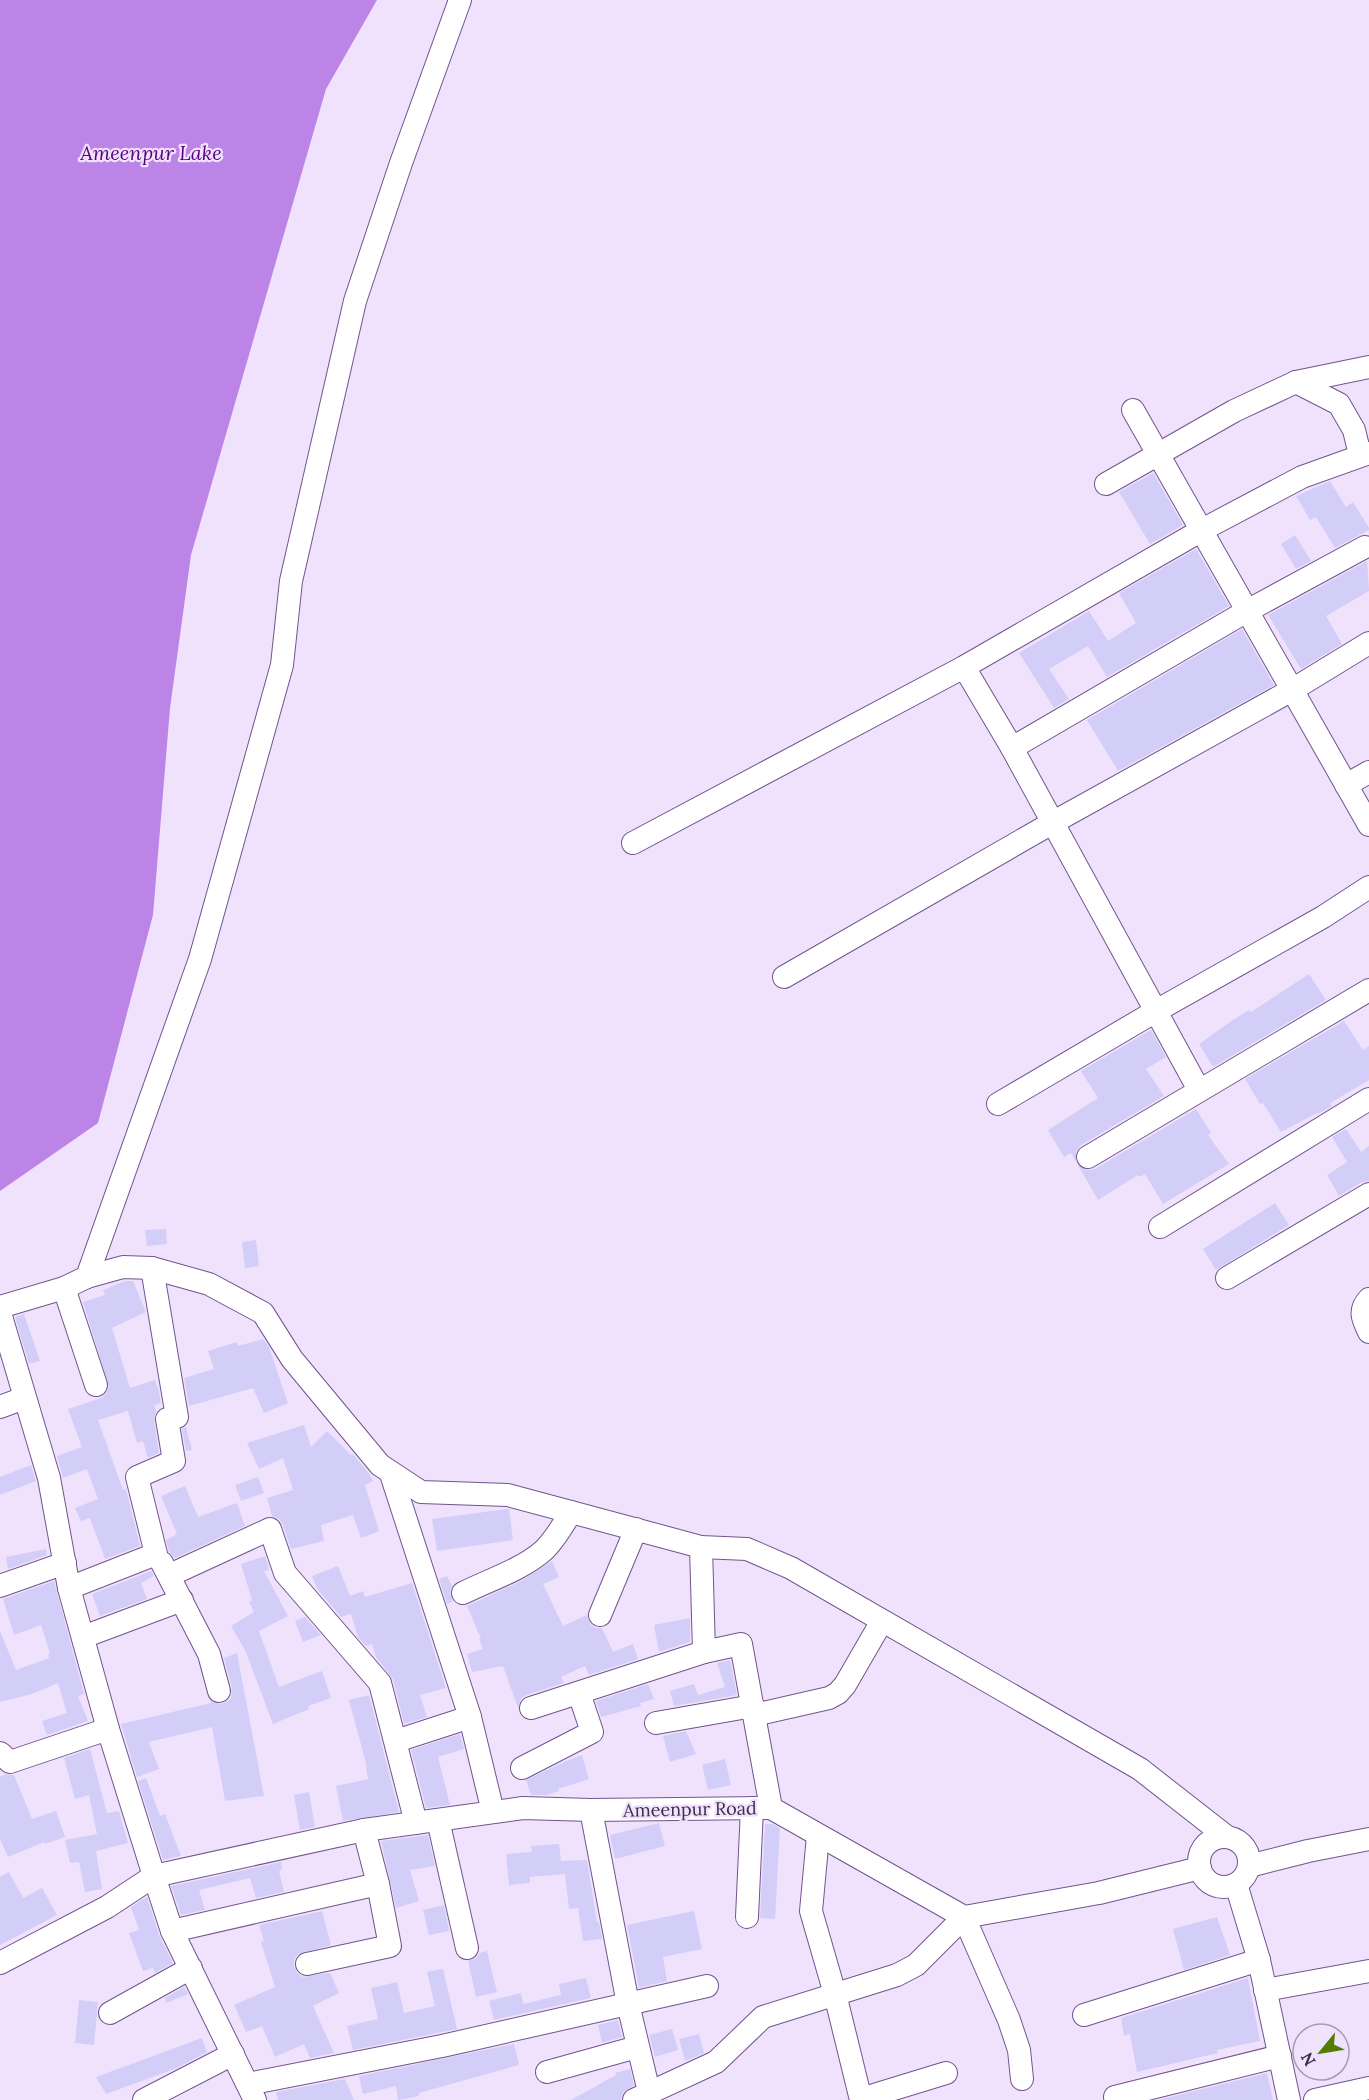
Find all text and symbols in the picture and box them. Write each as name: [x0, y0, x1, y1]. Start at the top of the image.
water label: Ameenpur Lake: [79, 140, 222, 165]
street label: Ameenpur Road: [622, 1796, 757, 1822]
north arrow: [1291, 2022, 1351, 2082]
text: N: [1296, 2049, 1320, 2070]

